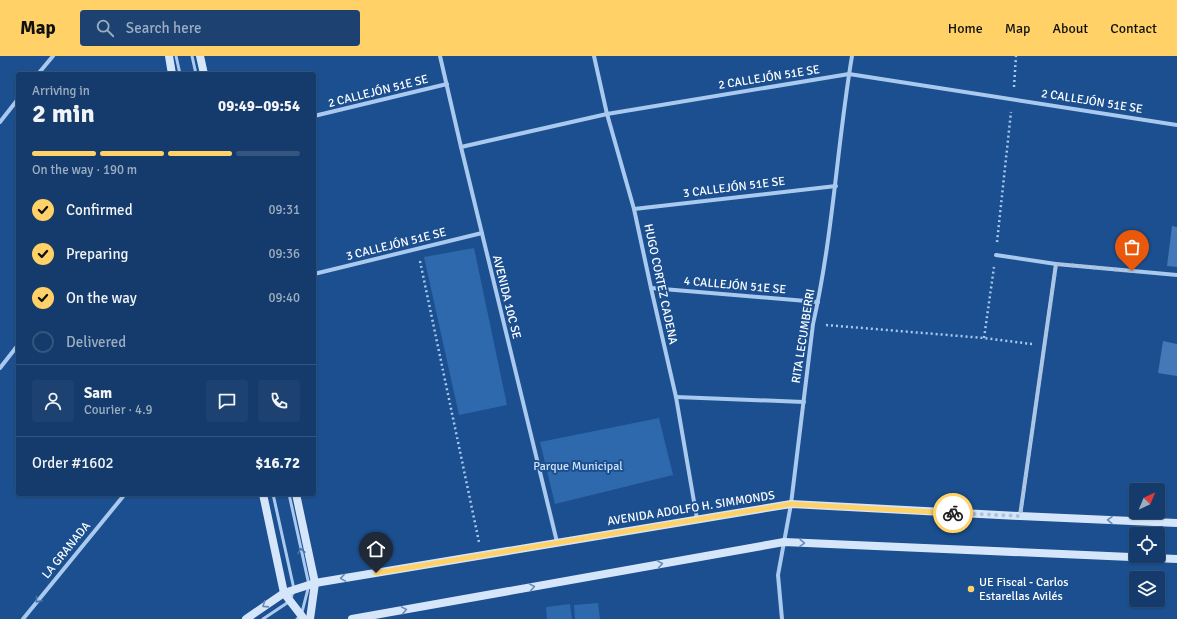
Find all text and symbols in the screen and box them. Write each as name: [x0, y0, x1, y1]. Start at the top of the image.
search box: [80, 10, 360, 46]
text: Map: [20, 16, 56, 40]
icon: search: [94, 17, 116, 39]
text: Search here: [126, 19, 201, 37]
text: Home: [948, 20, 983, 37]
text: Map: [1005, 20, 1030, 37]
text: About: [1052, 20, 1088, 37]
text: Contact: [1110, 20, 1157, 37]
street label: 2 CALLEJÓN 51E SE: [717, 62, 821, 93]
street label: 2 CALLEJÓN 51E SE: [327, 72, 430, 111]
text: Arriving in: [32, 83, 90, 99]
street label: 2 CALLEJÓN 51E SE: [1040, 86, 1144, 117]
text: 09:49–09:54: [218, 97, 300, 115]
text: 2 min: [32, 98, 95, 130]
text: On the way · 190 m: [32, 162, 137, 178]
street label: 3 CALLEJÓN 51E SE: [682, 174, 786, 201]
icon: check: [32, 199, 54, 221]
text: Confirmed: [66, 201, 133, 219]
text: 09:31: [268, 202, 300, 218]
street label: HUGO CORTEZ CADENA: [640, 222, 681, 347]
street label: 3 CALLEJÓN 51E SE: [345, 225, 448, 264]
pin: [1115, 230, 1149, 271]
icon: bag: [1121, 236, 1143, 258]
icon: check: [32, 243, 54, 265]
text: Preparing: [66, 245, 129, 263]
text: 09:36: [268, 246, 300, 262]
street label: AVENIDA 10C SE: [489, 254, 524, 341]
street label: 4 CALLEJÓN 51E SE: [683, 274, 787, 297]
icon: check: [32, 287, 54, 309]
street label: RITA LECUMBERRI: [789, 288, 818, 384]
text: On the way: [66, 289, 137, 307]
text: 09:40: [268, 290, 300, 306]
text: Delivered: [66, 333, 126, 351]
button: person: [32, 380, 74, 422]
button: chat: [206, 380, 248, 422]
button: phone: [258, 380, 300, 422]
text: Sam: [84, 384, 112, 402]
text: Courier · 4.9: [84, 402, 153, 418]
text: Order #1602: [32, 454, 114, 472]
text: $16.72: [255, 454, 300, 472]
park label: Parque Municipal: [533, 459, 623, 474]
north arrow: [1129, 483, 1165, 519]
map controls: [1129, 483, 1165, 607]
street label: AVENIDA ADOLFO H. SIMMONDS: [606, 488, 776, 529]
courier: [933, 493, 973, 533]
icon: bike: [942, 502, 964, 524]
one-way arrow: [1107, 516, 1113, 524]
street label: LA GRANADA: [39, 518, 94, 582]
button: locate: [1129, 527, 1165, 563]
pin: [359, 532, 393, 573]
icon: home: [365, 538, 387, 560]
one-way arrow: [799, 539, 805, 547]
one-way arrow: [298, 547, 306, 554]
one-way arrow: [657, 561, 663, 569]
button: layers: [1129, 571, 1165, 607]
one-way arrow: [340, 573, 346, 582]
place label: UE Fiscal - Carlos Estarellas Avilés: [979, 575, 1069, 604]
one-way arrow: [529, 583, 535, 592]
marker: UE Fiscal - Carlos Estarellas Avilés: [966, 584, 976, 594]
one-way arrow: [36, 596, 43, 603]
one-way arrow: [262, 601, 269, 608]
one-way arrow: [401, 606, 407, 615]

